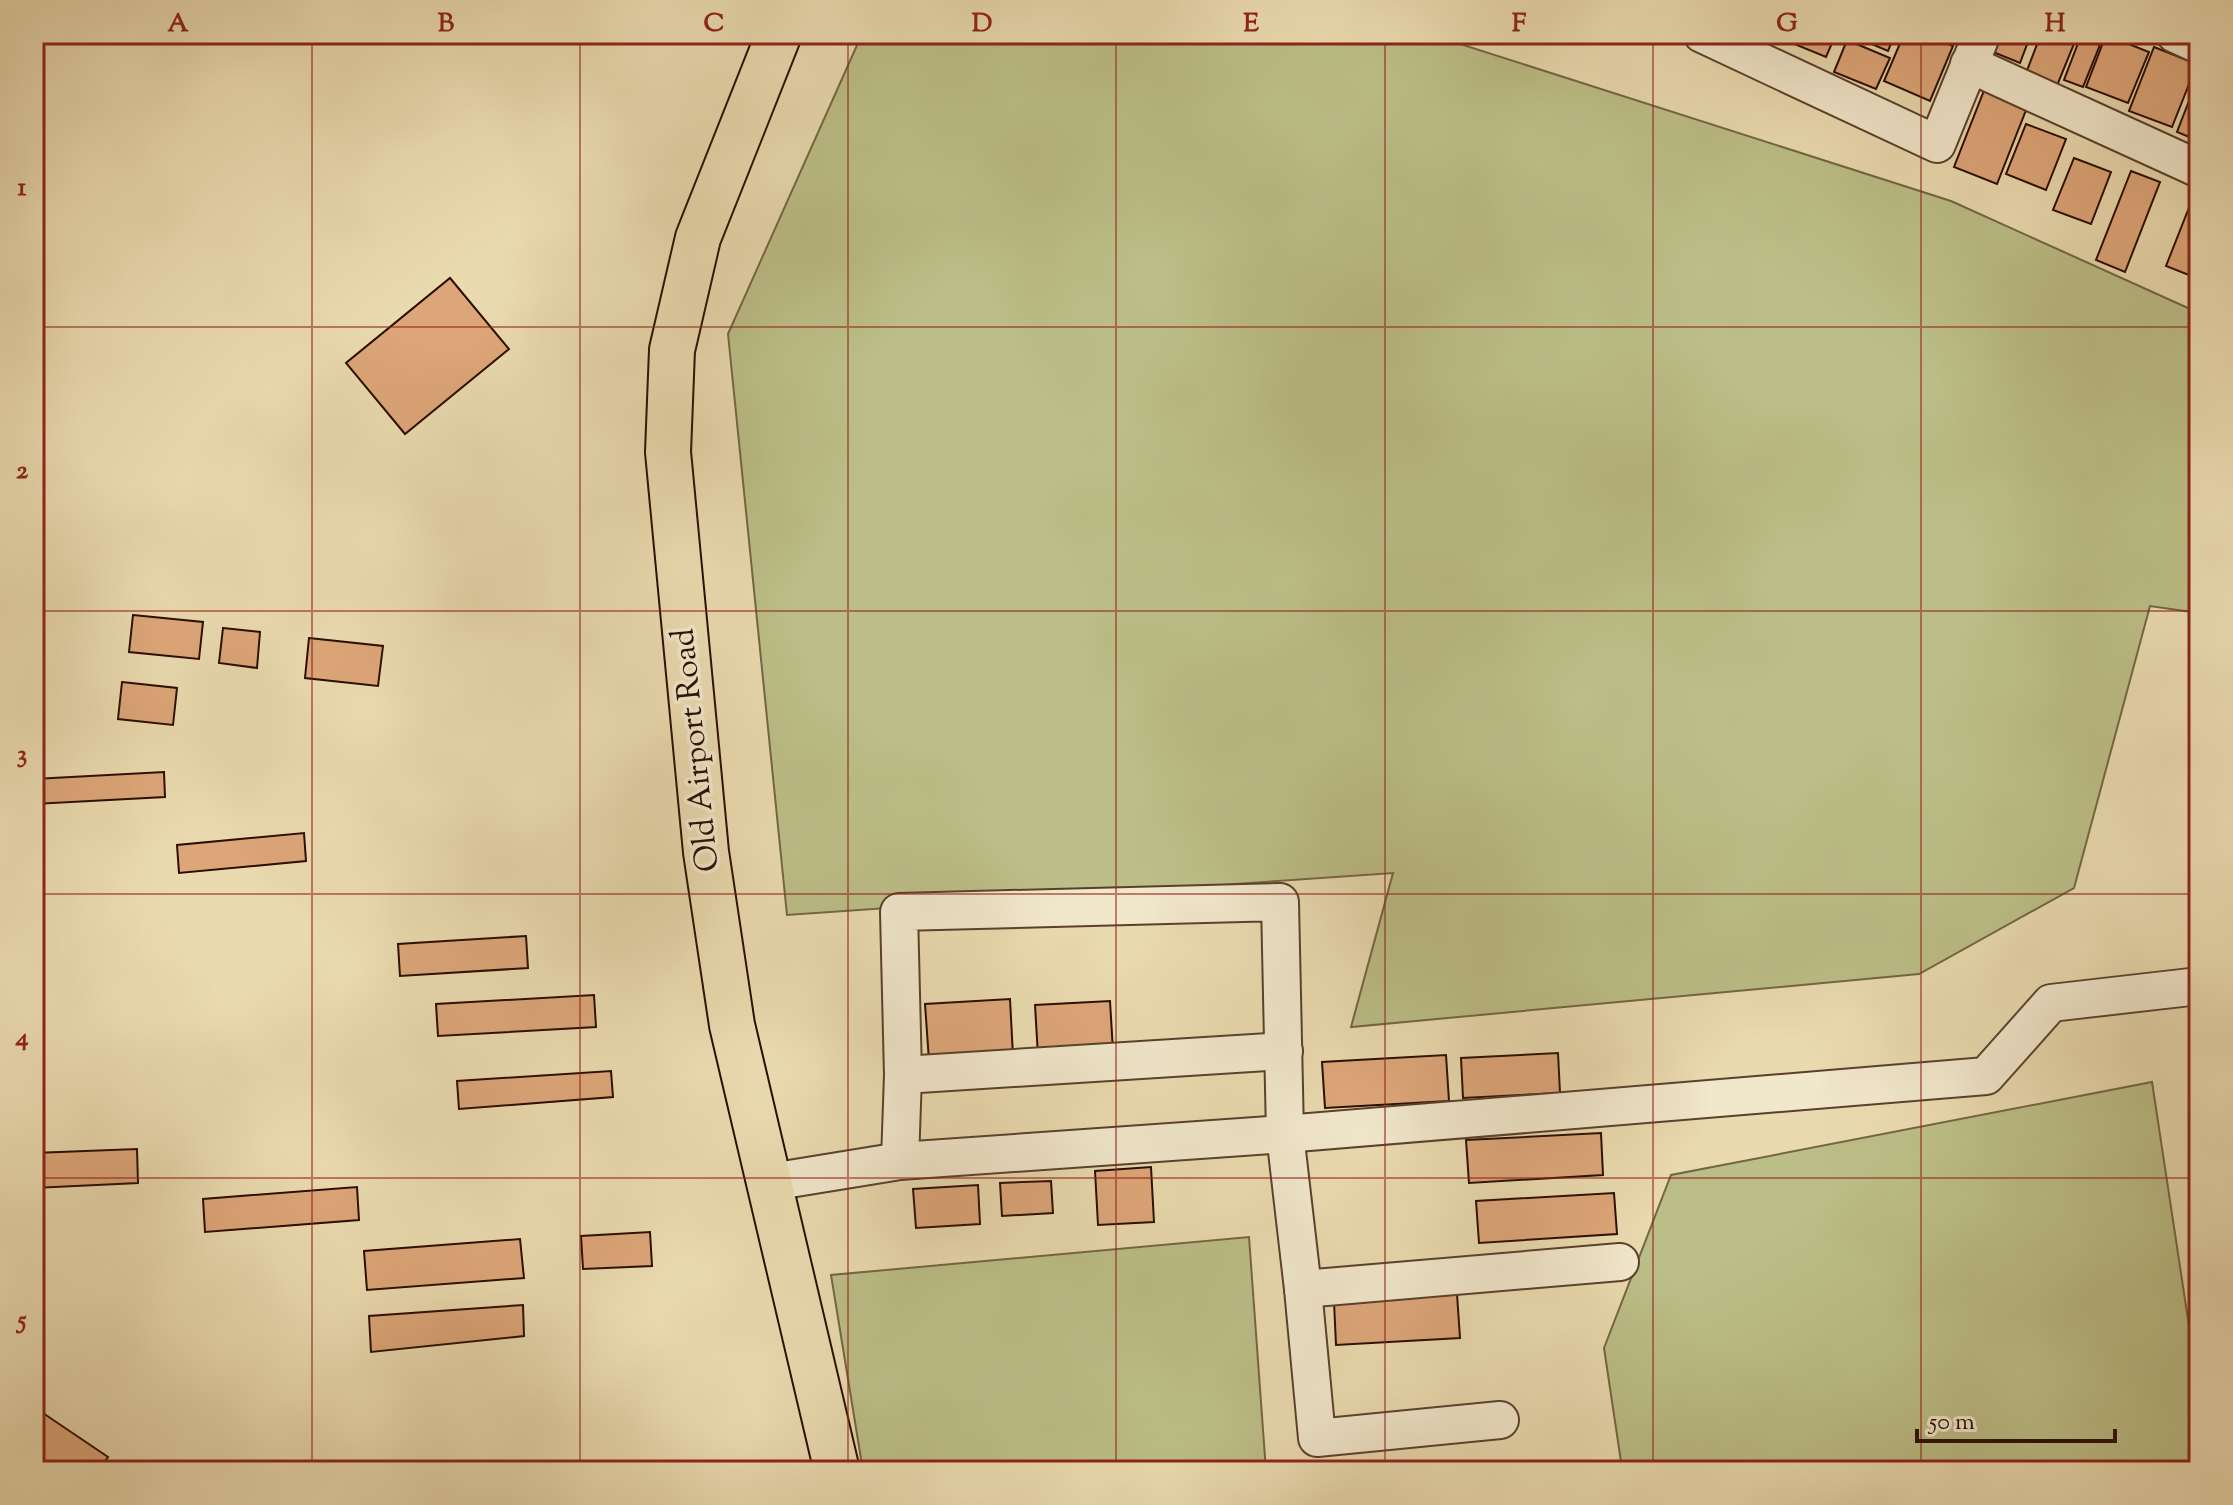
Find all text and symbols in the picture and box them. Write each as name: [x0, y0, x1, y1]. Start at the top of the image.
text: A: [167, 6, 189, 43]
text: B: [438, 6, 455, 43]
text: C: [704, 6, 724, 43]
text: D: [972, 6, 992, 43]
text: E: [1243, 6, 1259, 43]
text: F: [1512, 6, 1527, 43]
text: G: [1776, 6, 1798, 43]
text: H: [2045, 6, 2066, 43]
text: 1: [18, 170, 27, 207]
text: 2: [16, 453, 29, 490]
street label: Old Airport Road: [661, 626, 733, 874]
text: 3: [17, 737, 27, 774]
text: 4: [14, 1020, 29, 1057]
text: 5: [16, 1303, 27, 1340]
scale bar: [1917, 1393, 2115, 1443]
text: 50 m: [1927, 1406, 1975, 1440]

